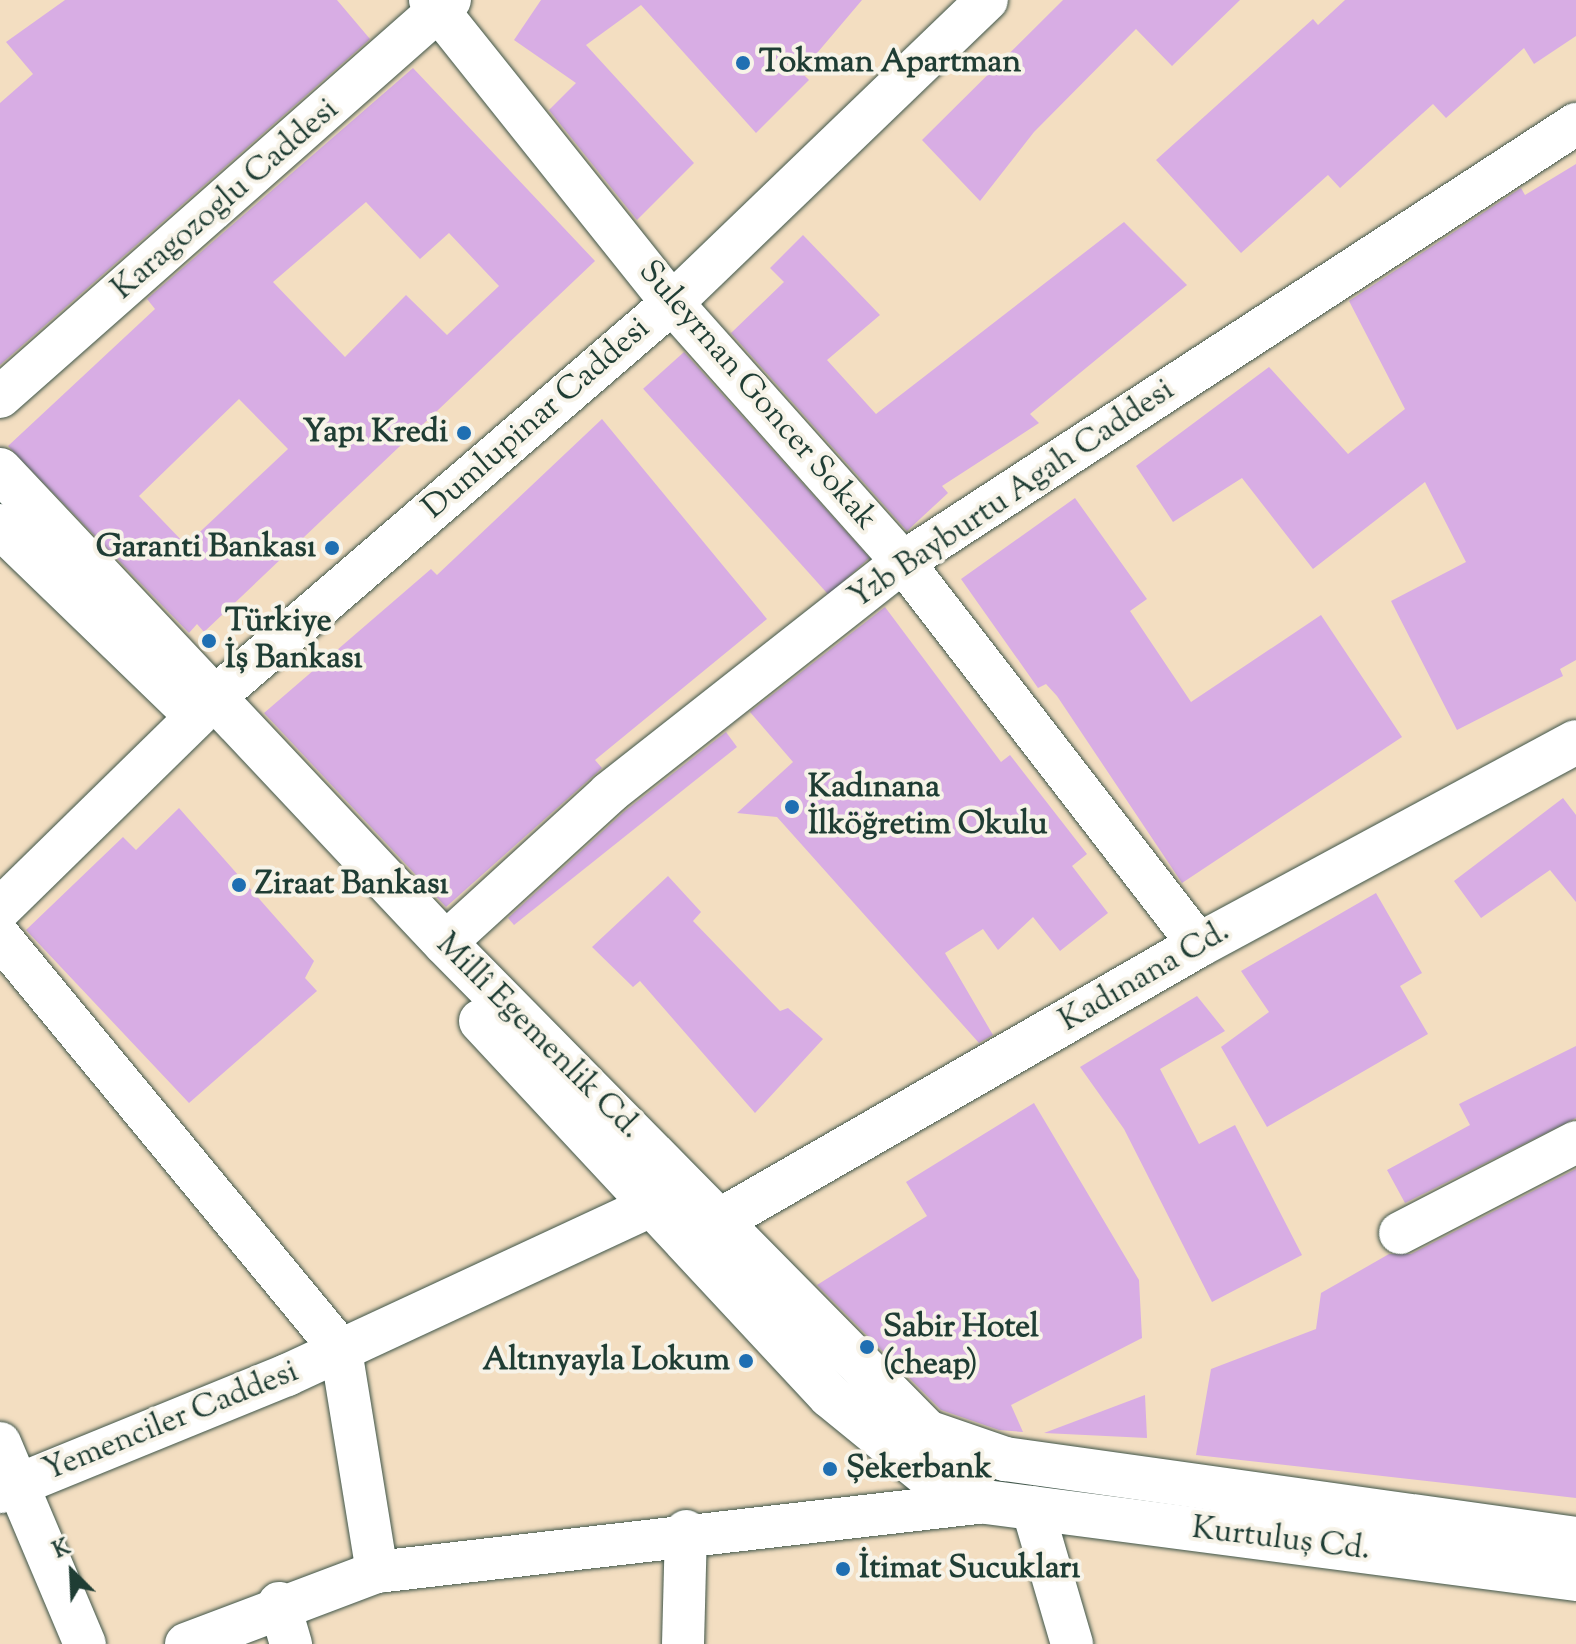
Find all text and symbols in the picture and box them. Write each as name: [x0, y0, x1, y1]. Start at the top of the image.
place label: Tokman Apartman: [759, 44, 1021, 82]
marker: Tokman Apartman: [734, 54, 752, 72]
street label: Karagozoglu Caddesi: [105, 91, 347, 309]
street label: Suleyrnan Goncer Sokak: [630, 253, 884, 539]
street label: Dumlupinar Caddesi: [416, 310, 658, 528]
street label: Yzb Bayburtu Agah Caddesi: [842, 372, 1182, 618]
place label: Yapı Kredi: [303, 414, 448, 452]
marker: Yapı Kredi: [455, 424, 473, 442]
place label: Garanti Bankası: [96, 529, 316, 567]
marker: Garanti Bankası: [323, 539, 341, 557]
place label: Türkiye İş Bankası: [225, 604, 363, 679]
marker: Türkiye İş Bankası: [200, 632, 218, 650]
place label: Kadınana İlköğretim Okulu: [808, 770, 1047, 845]
marker: Kadınana İlköğretim Okulu: [783, 798, 801, 816]
place label: Ziraat Bankası: [255, 866, 449, 904]
marker: Ziraat Bankası: [230, 876, 248, 894]
street label: Kadınana Cd.: [1053, 913, 1237, 1041]
street label: Millî Egemenlik Cd.: [427, 926, 649, 1148]
place label: Sabir Hotel (cheap): [883, 1310, 1039, 1385]
marker: Sabir Hotel (cheap): [858, 1338, 876, 1356]
place label: Altınyayla Lokum: [483, 1342, 730, 1380]
marker: Altınyayla Lokum: [737, 1352, 755, 1370]
street label: Yemenciler Caddesi: [38, 1353, 304, 1491]
place label: Şekerbank: [846, 1450, 992, 1488]
marker: Şekerbank: [821, 1460, 839, 1478]
street label: Kurtuluş Cd.: [1190, 1510, 1372, 1570]
north arrow: [32, 1532, 112, 1612]
text: K: [48, 1532, 76, 1568]
place label: İtimat Sucukları: [859, 1550, 1080, 1588]
marker: İtimat Sucukları: [834, 1560, 852, 1578]

